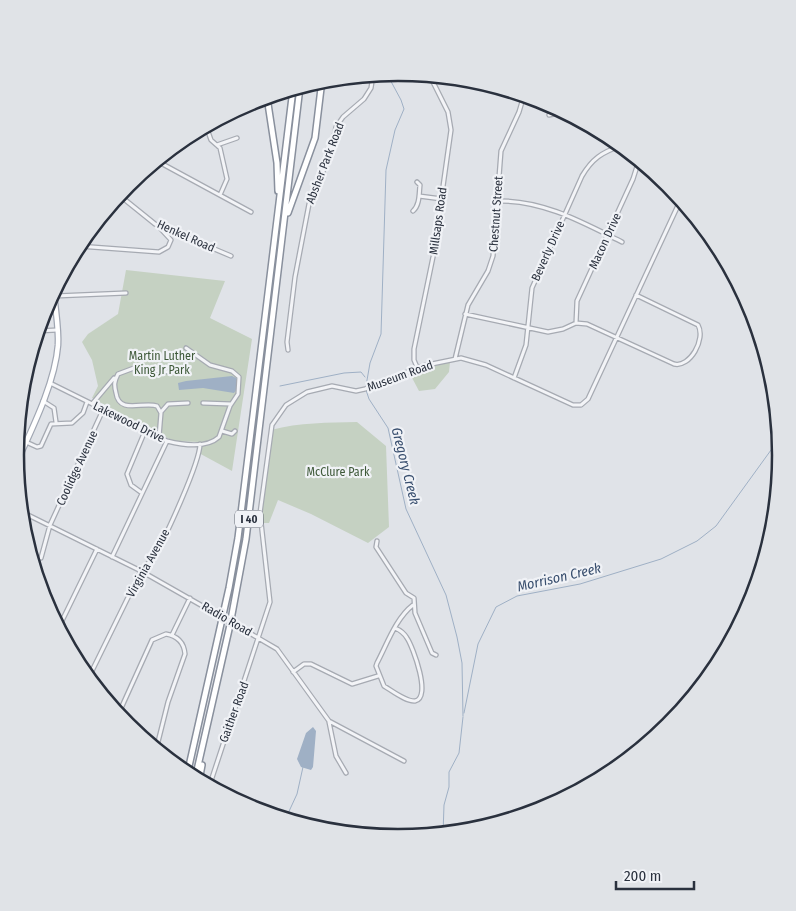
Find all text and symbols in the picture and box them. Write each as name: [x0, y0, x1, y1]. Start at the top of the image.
street label: Absher Park Road: [303, 120, 347, 206]
street label: Chestnut Street: [486, 175, 506, 252]
street label: Millsaps Road: [426, 186, 450, 256]
street label: Macon Drive: [586, 211, 624, 271]
street label: Henkel Road: [155, 217, 217, 255]
street label: Beverly Drive: [528, 219, 568, 283]
park label: Martin Luther King Jr Park: [129, 349, 196, 377]
street label: Museum Road: [365, 358, 435, 394]
street label: Lakewood Drive: [91, 399, 167, 445]
water label: Gregory Creek: [388, 426, 423, 507]
street label: Coolidge Avenue: [53, 428, 101, 508]
park label: McClure Park: [306, 465, 370, 479]
road number: I 40: [235, 510, 263, 528]
street label: Virginia Avenue: [123, 526, 173, 600]
water label: Morrison Creek: [515, 560, 603, 595]
street label: Radio Road: [199, 599, 255, 639]
street label: Gaither Road: [217, 680, 251, 744]
scale bar: [616, 858, 694, 890]
text: 200 m: [624, 867, 661, 885]

